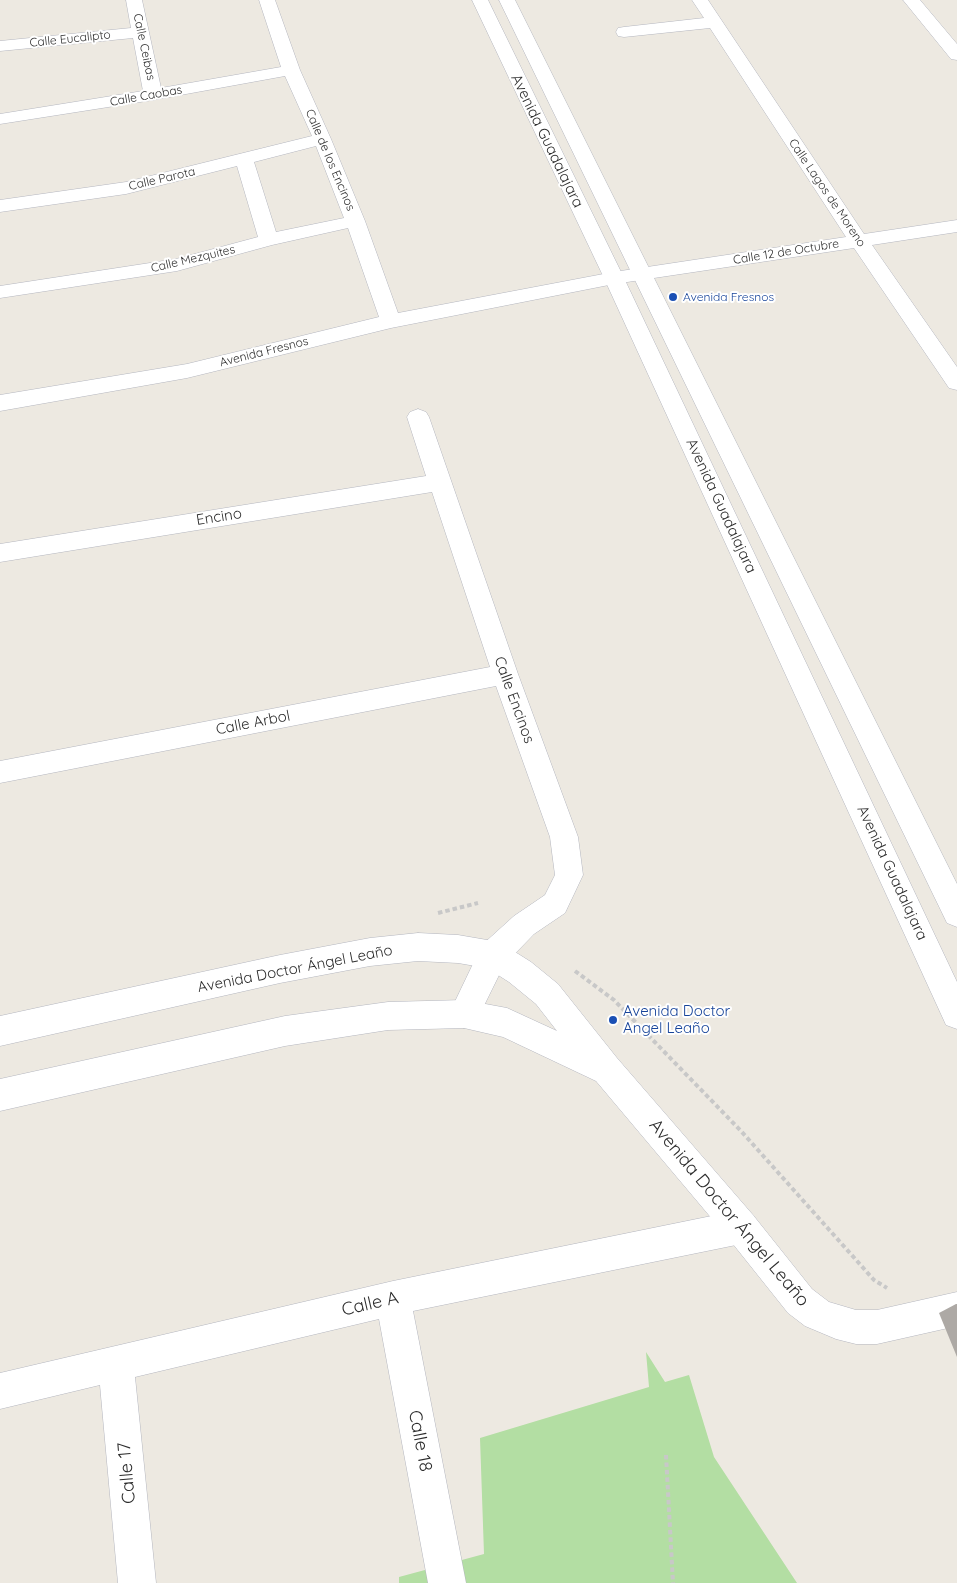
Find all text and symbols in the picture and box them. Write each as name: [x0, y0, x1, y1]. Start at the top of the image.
street label: Calle Ceibas: [130, 12, 158, 82]
street label: Calle Eucalipto: [29, 28, 111, 50]
street label: Avenida Guadalajara: [507, 71, 587, 211]
street label: Calle Caobas: [109, 83, 183, 109]
street label: Calle de los Encinos: [302, 107, 358, 213]
street label: Calle Lagos de Moreno: [785, 136, 869, 250]
street label: Calle Parota: [127, 164, 197, 194]
street label: Calle 12 de Octubre: [732, 237, 840, 267]
street label: Calle Mezquites: [149, 242, 237, 276]
place label: Avenida Fresnos: [683, 290, 774, 304]
marker: Avenida Fresnos: [667, 291, 679, 303]
street label: Avenida Fresnos: [218, 334, 310, 370]
street label: Avenida Guadalajara: [682, 436, 760, 576]
street label: Encino: [195, 505, 243, 529]
street label: Calle Encinos: [490, 654, 538, 746]
street label: Calle Arbol: [214, 707, 292, 739]
street label: Avenida Guadalajara: [853, 803, 931, 943]
street label: Avenida Doctor Ángel Leaño: [196, 941, 394, 997]
place label: Avenida Doctor Angel Leaño: [623, 1002, 730, 1037]
marker: Avenida Doctor Angel Leaño: [607, 1014, 619, 1026]
street label: Avenida Doctor Ángel Leaño: [644, 1115, 814, 1311]
street label: Calle A: [340, 1287, 400, 1321]
street label: Calle 18: [403, 1408, 437, 1474]
street label: Calle 17: [114, 1441, 140, 1505]

